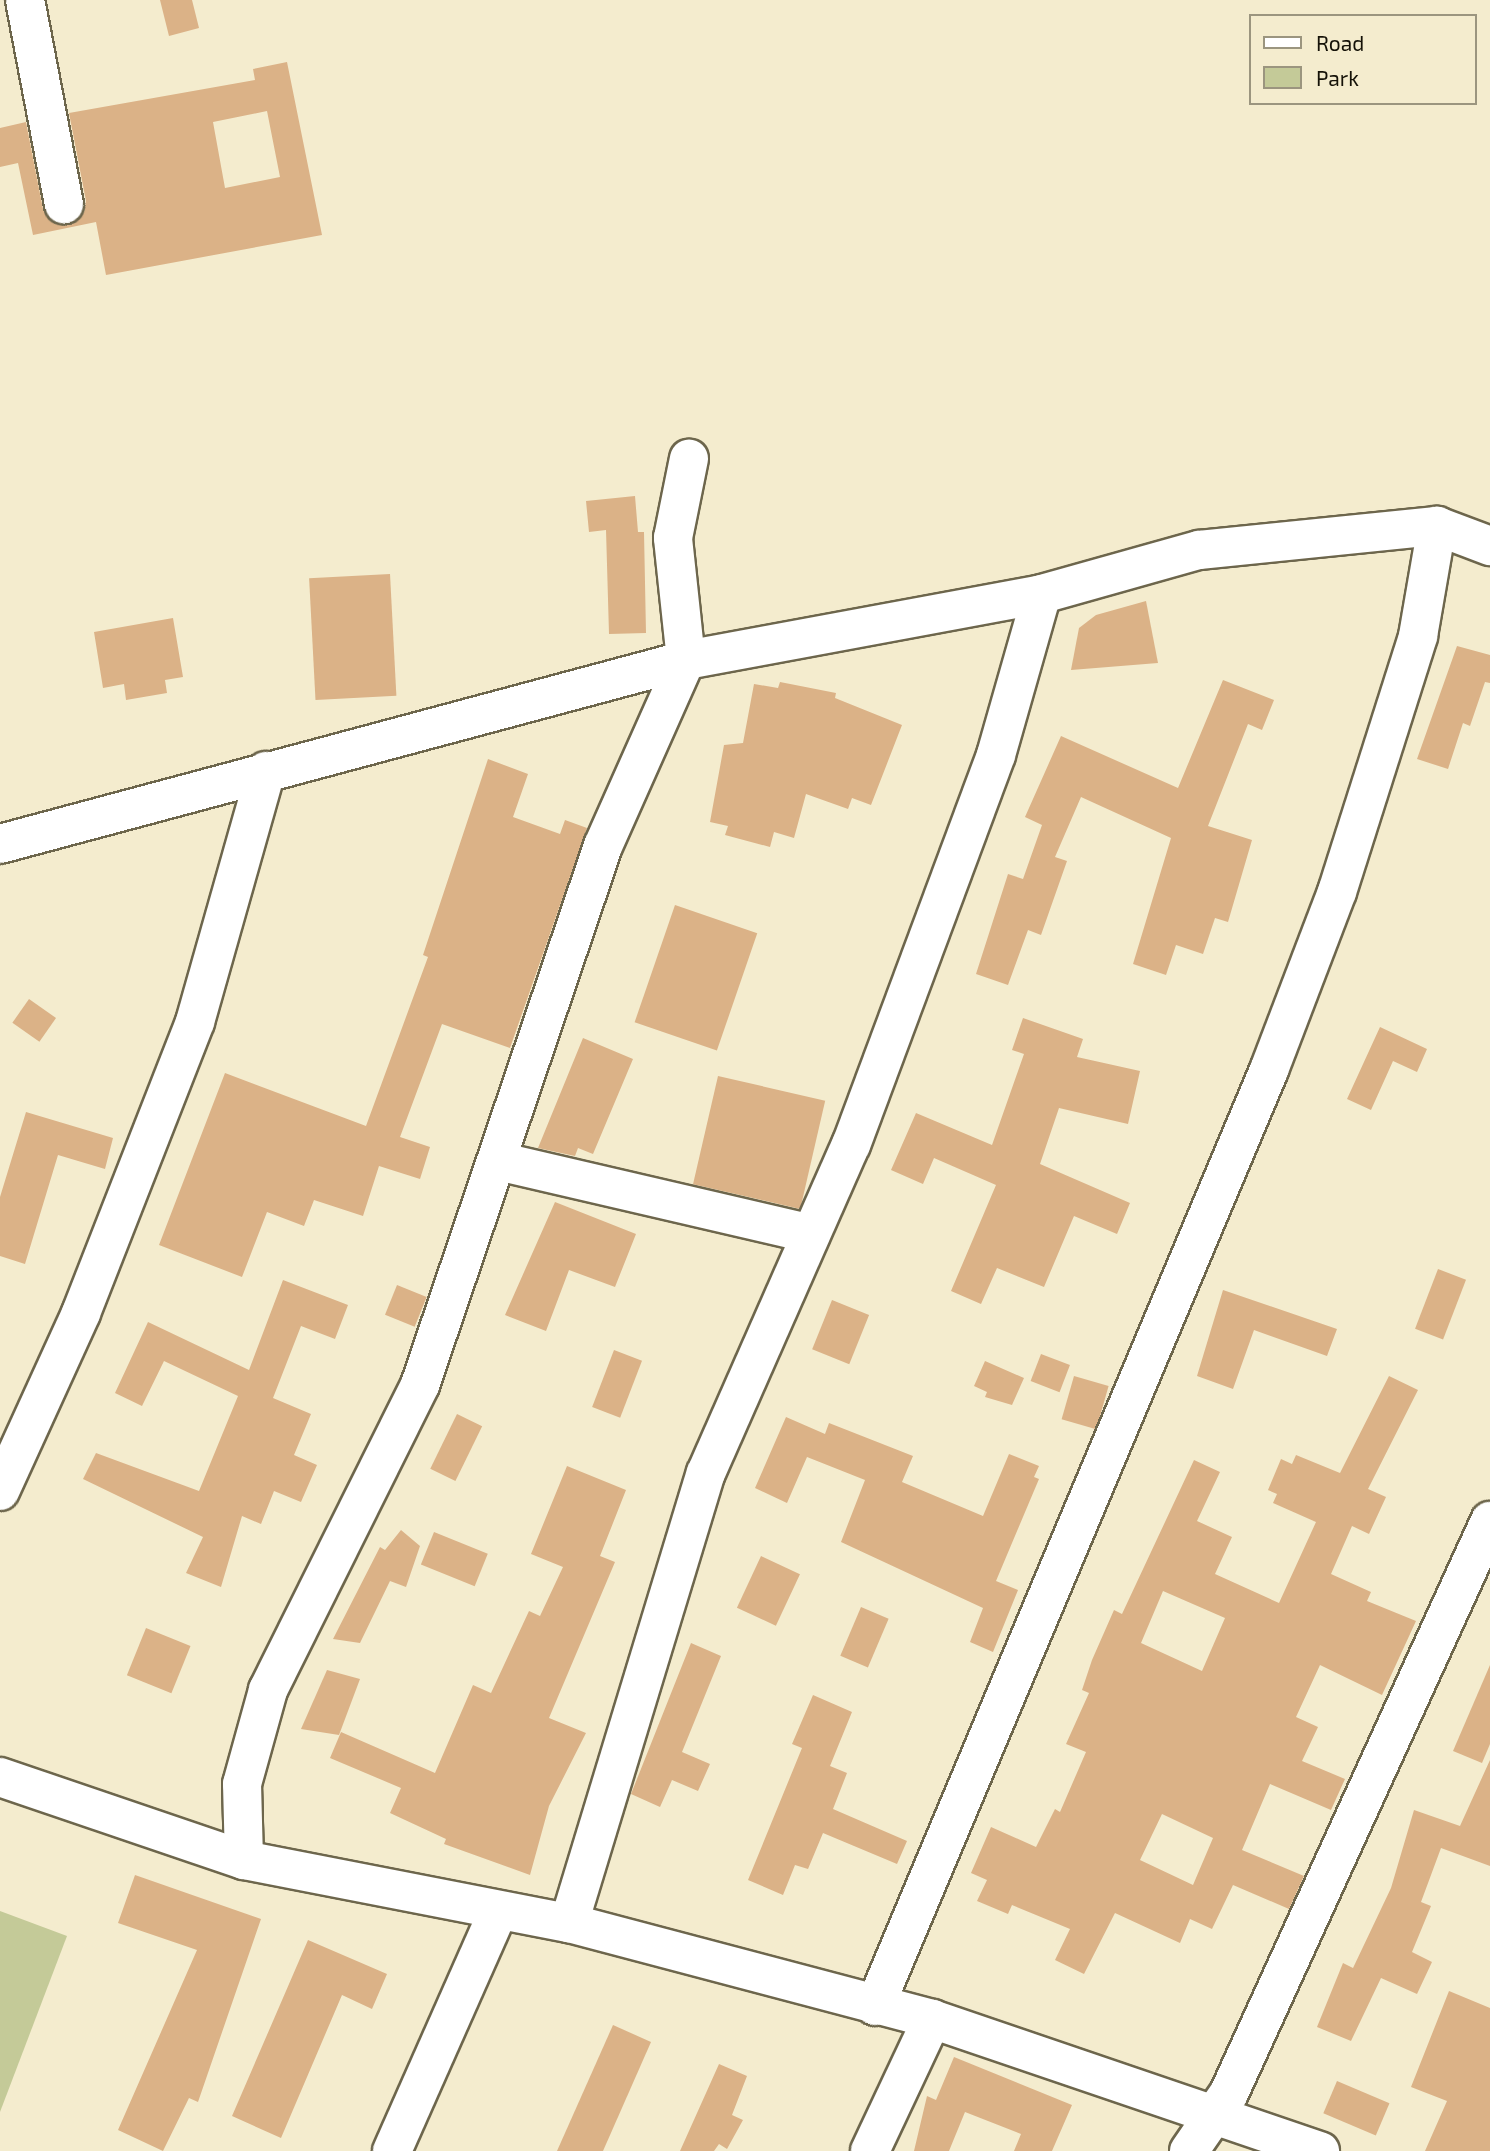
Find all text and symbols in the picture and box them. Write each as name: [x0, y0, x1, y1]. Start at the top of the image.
legend: [1248, 14, 1476, 105]
text: Road: [1316, 30, 1364, 55]
text: Park: [1316, 65, 1359, 90]

